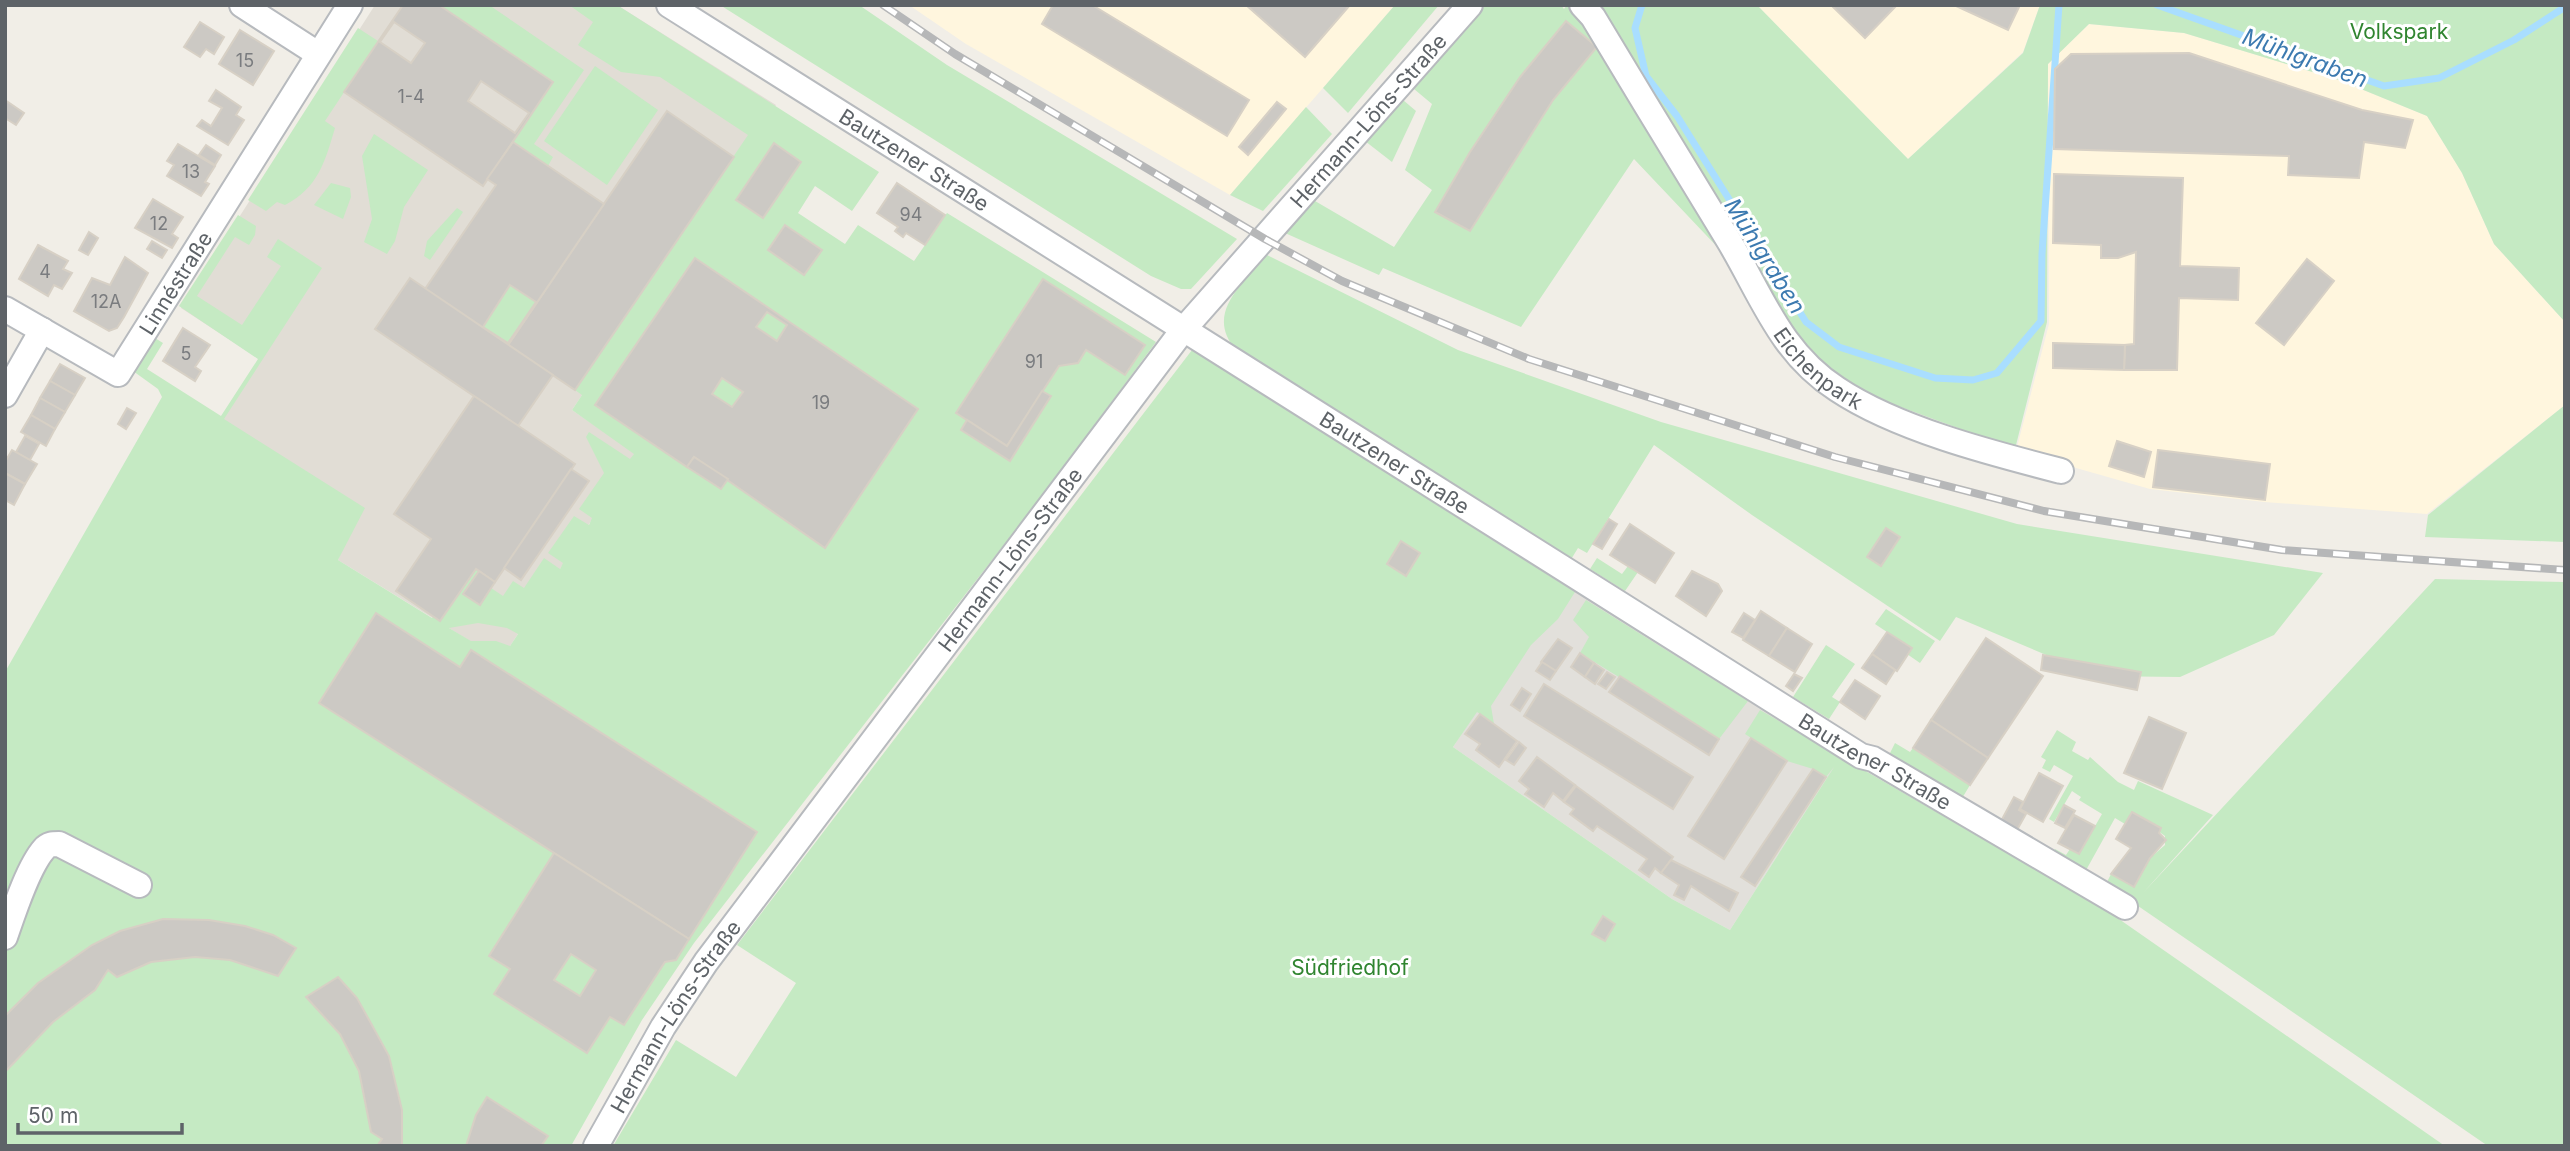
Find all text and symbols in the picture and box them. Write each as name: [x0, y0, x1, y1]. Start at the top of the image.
park label: Volkspark: [2350, 19, 2449, 44]
water label: Mühlgraben: [2239, 22, 2371, 94]
street label: Hermann-Löns-Straße: [1285, 28, 1452, 212]
house number: 15: [236, 50, 254, 71]
house number: 1-4: [397, 86, 425, 107]
street label: Bautzener Straße: [835, 103, 994, 216]
house number: 13: [182, 161, 200, 182]
water label: Mühlgraben: [1718, 193, 1812, 319]
house number: 94: [900, 204, 922, 225]
house number: 12: [150, 213, 168, 234]
street label: Linnéstraße: [134, 227, 217, 339]
house number: 4: [39, 261, 51, 282]
house number: 12A: [91, 291, 121, 312]
street label: Eichenpark: [1769, 323, 1867, 414]
house number: 5: [181, 343, 191, 364]
house number: 91: [1025, 351, 1043, 372]
house number: 19: [812, 392, 830, 413]
street label: Bautzener Straße: [1315, 406, 1474, 519]
street label: Hermann-Löns-Straße: [933, 462, 1087, 656]
street label: Bautzener Straße: [1794, 708, 1956, 815]
street label: Hermann-Löns-Straße: [605, 915, 746, 1117]
park label: Südfriedhof: [1291, 955, 1409, 980]
scale bar: [18, 1092, 182, 1136]
text: 50 m: [28, 1103, 78, 1128]

